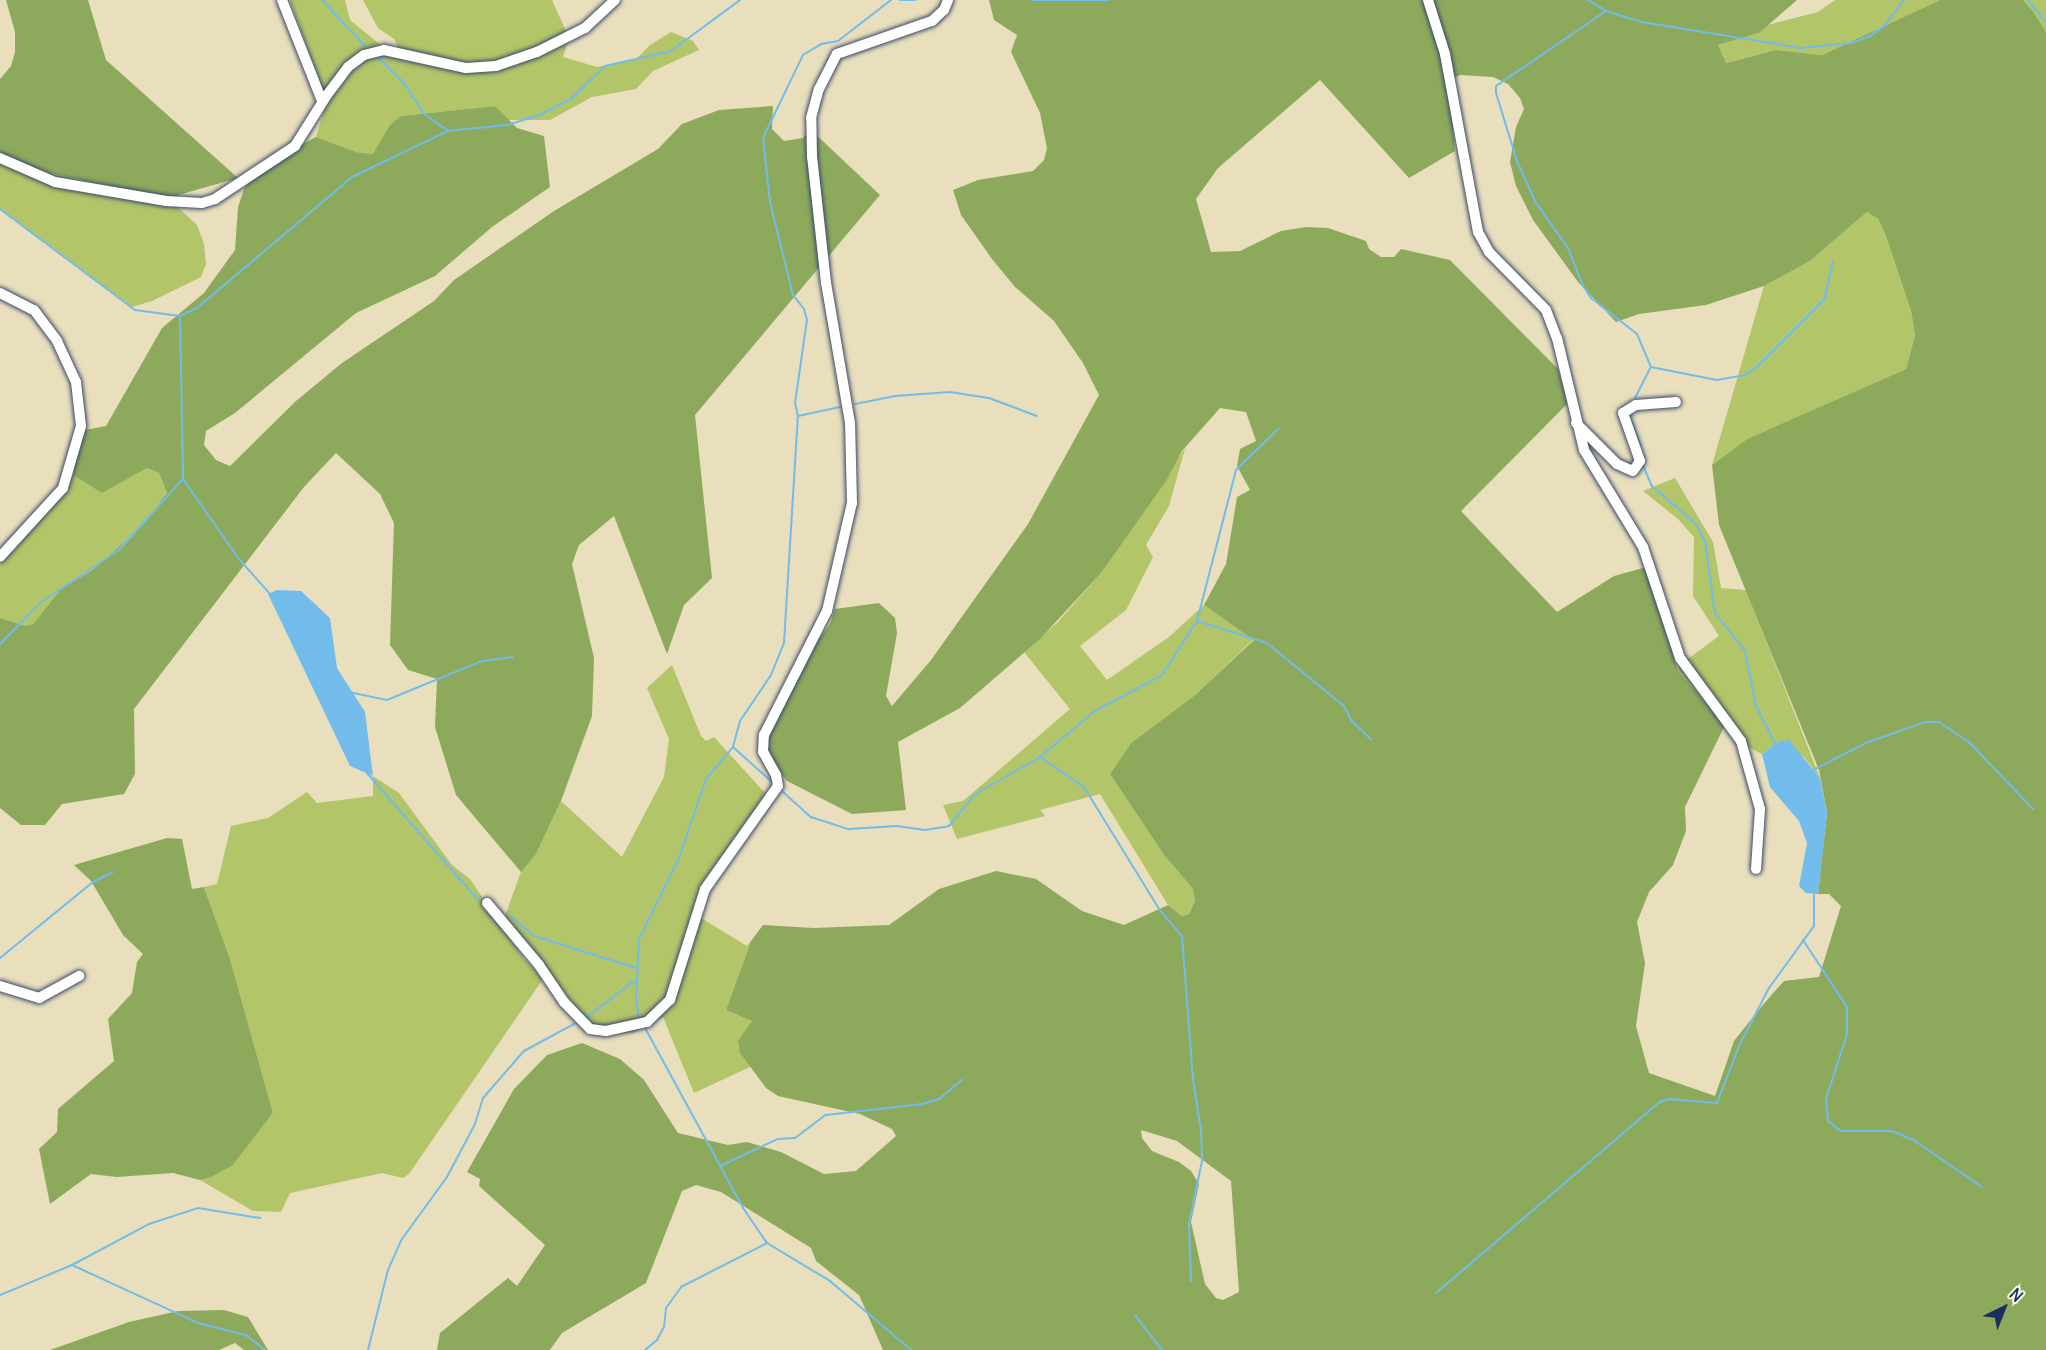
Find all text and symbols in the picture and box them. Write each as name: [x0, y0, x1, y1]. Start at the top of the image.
north arrow: [1974, 1278, 2034, 1338]
text: N: [2005, 1284, 2027, 1306]

